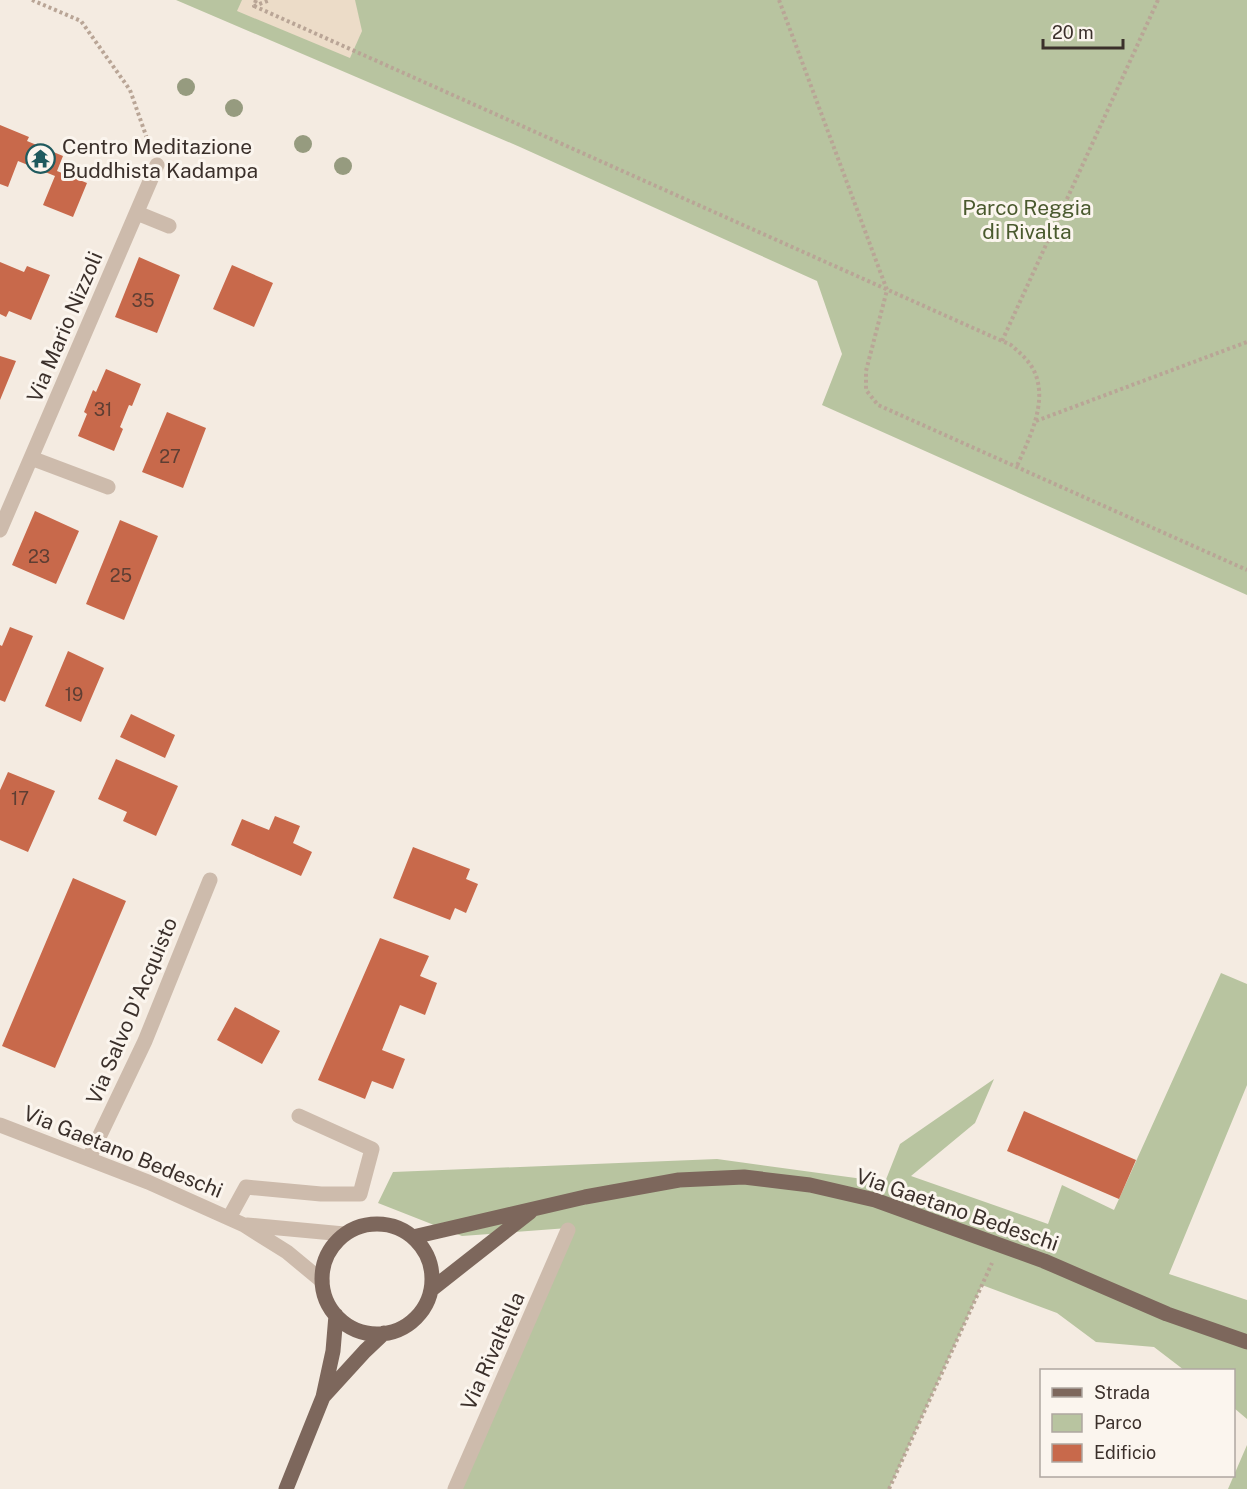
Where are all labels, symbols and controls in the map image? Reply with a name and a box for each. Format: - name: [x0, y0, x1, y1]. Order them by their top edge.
- scale bar: [1043, 12, 1122, 50]
- text: 20 m: [1052, 22, 1094, 43]
- place label: Centro Meditazione Buddhista Kadampa: [62, 134, 258, 183]
- temple icon: Centro Meditazione Buddhista Kadampa: [25, 143, 57, 175]
- park label: Parco Reggia di Rivalta: [962, 195, 1092, 244]
- street label: Via Mario Nizzoli: [22, 248, 108, 406]
- house number: 35: [132, 290, 154, 311]
- house number: 31: [94, 399, 112, 420]
- house number: 27: [159, 446, 181, 467]
- house number: 23: [28, 546, 50, 567]
- house number: 25: [110, 565, 132, 586]
- house number: 19: [65, 684, 83, 705]
- house number: 17: [11, 788, 29, 809]
- street label: Via Salvo D'Acquisto: [81, 914, 182, 1108]
- street label: Via Gaetano Bedeschi: [20, 1100, 226, 1203]
- street label: Via Gaetano Bedeschi: [853, 1163, 1062, 1256]
- street label: Via Rivaltella: [455, 1288, 530, 1414]
- legend: [1040, 1369, 1235, 1477]
- text: Strada: [1094, 1382, 1150, 1403]
- text: Parco: [1094, 1412, 1142, 1433]
- text: Edificio: [1094, 1442, 1156, 1463]

